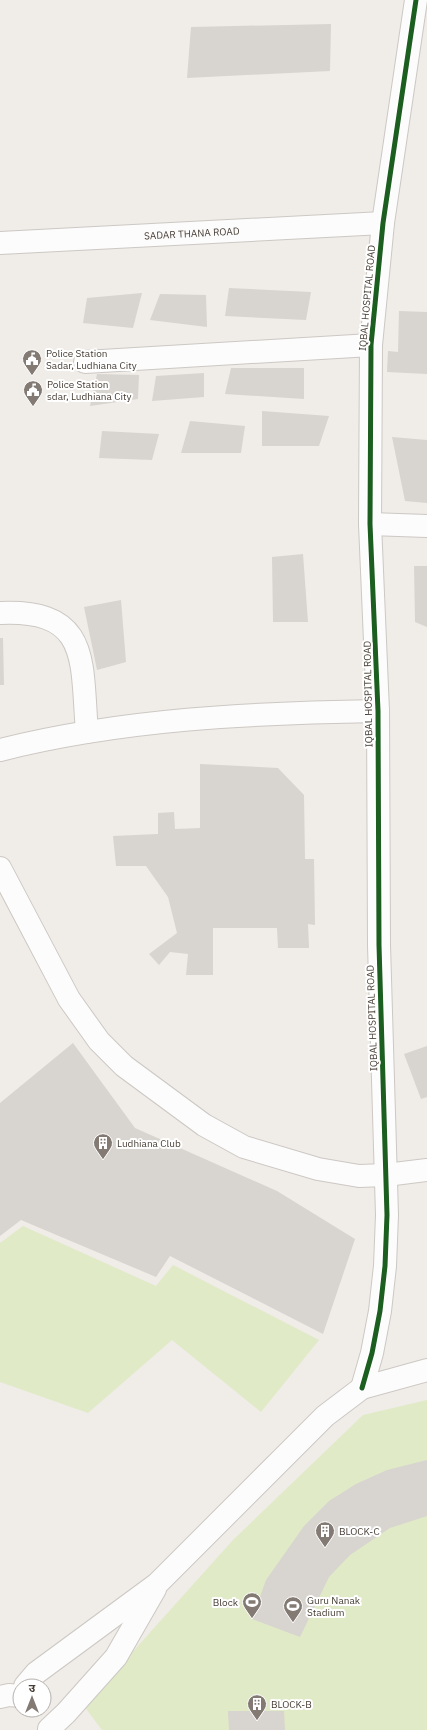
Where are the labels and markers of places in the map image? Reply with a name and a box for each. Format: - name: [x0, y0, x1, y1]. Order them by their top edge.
- place label: Police Station Sadar, Ludhiana City: [46, 347, 137, 372]
- public building icon: Police Station Sadar, Ludhiana City: [21, 348, 43, 376]
- place label: Police Station sdar, Ludhiana City: [47, 378, 131, 403]
- public building icon: Police Station sdar, Ludhiana City: [22, 379, 44, 407]
- building icon: Ludhiana Club: [92, 1132, 114, 1160]
- place label: Ludhiana Club: [117, 1137, 181, 1150]
- building icon: BLOCK-C: [314, 1520, 336, 1548]
- place label: BLOCK-C: [339, 1525, 380, 1538]
- sports icon: Block: [241, 1591, 263, 1619]
- place label: Guru Nanak Stadium: [307, 1594, 361, 1619]
- sports icon: Guru Nanak Stadium: [282, 1595, 304, 1623]
- place label: Block: [213, 1596, 239, 1609]
- building icon: BLOCK-B: [246, 1693, 268, 1721]
- place label: BLOCK-B: [271, 1698, 312, 1711]

